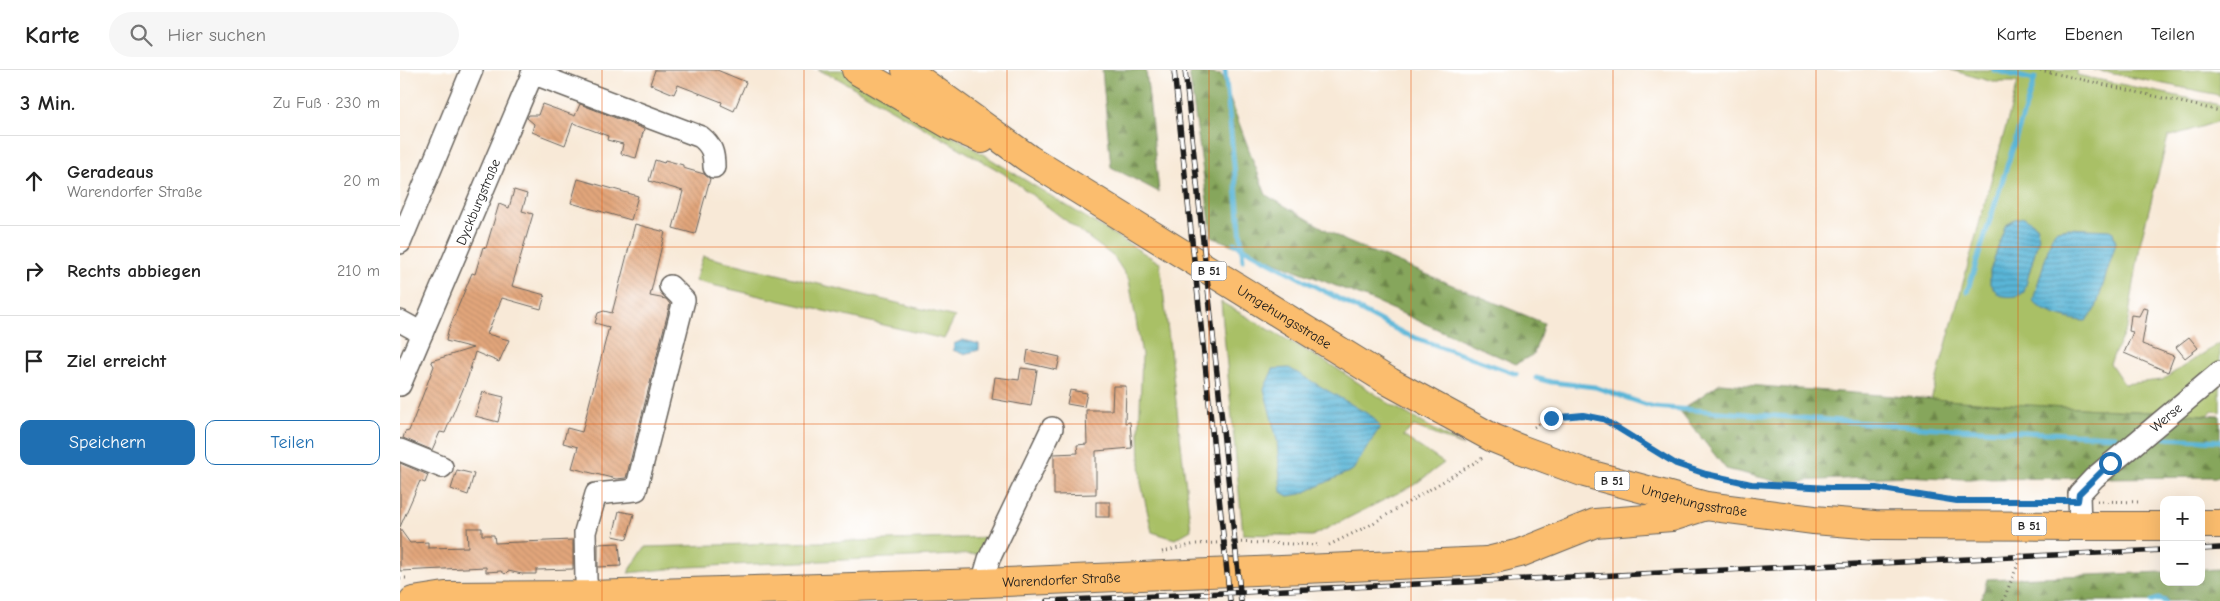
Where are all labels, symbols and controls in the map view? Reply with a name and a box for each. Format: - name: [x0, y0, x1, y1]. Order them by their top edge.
- search box: [109, 12, 459, 57]
- text: Karte: [25, 21, 79, 49]
- icon: search: [127, 21, 155, 49]
- text: Hier suchen: [167, 24, 266, 46]
- text: Karte: [1996, 24, 2037, 45]
- text: Ebenen: [2065, 24, 2123, 45]
- text: Teilen: [2151, 24, 2195, 45]
- text: 3 Min.: [20, 91, 75, 115]
- text: Zu Fuß · 230 m: [273, 94, 380, 112]
- street label: Dyckburgstraße: [452, 156, 504, 248]
- text: Geradeaus: [67, 161, 153, 183]
- icon: ahead: [20, 167, 48, 195]
- text: 20 m: [343, 172, 380, 190]
- text: Warendorfer Straße: [67, 183, 202, 201]
- icon: right: [20, 257, 48, 285]
- text: Rechts abbiegen: [67, 260, 201, 282]
- text: 210 m: [337, 262, 380, 280]
- road number: B 51: [1192, 262, 1226, 280]
- street label: Umgehungsstraße: [1234, 281, 1335, 352]
- icon: arrive: [20, 347, 48, 375]
- text: Ziel erreicht: [67, 350, 166, 372]
- street label: Werse: [2147, 399, 2185, 436]
- route end: [1540, 407, 1563, 430]
- button: Speichern: [20, 420, 195, 465]
- button: Teilen: [205, 420, 380, 465]
- route start: [2099, 452, 2122, 475]
- road number: B 51: [1594, 472, 1630, 491]
- street label: Umgehungsstraße: [1639, 480, 1748, 520]
- map controls: [2160, 496, 2205, 586]
- button: +: [2160, 496, 2205, 541]
- road number: B 51: [2012, 516, 2046, 536]
- button: −: [2160, 541, 2205, 586]
- street label: Warendorfer Straße: [1002, 568, 1121, 591]

